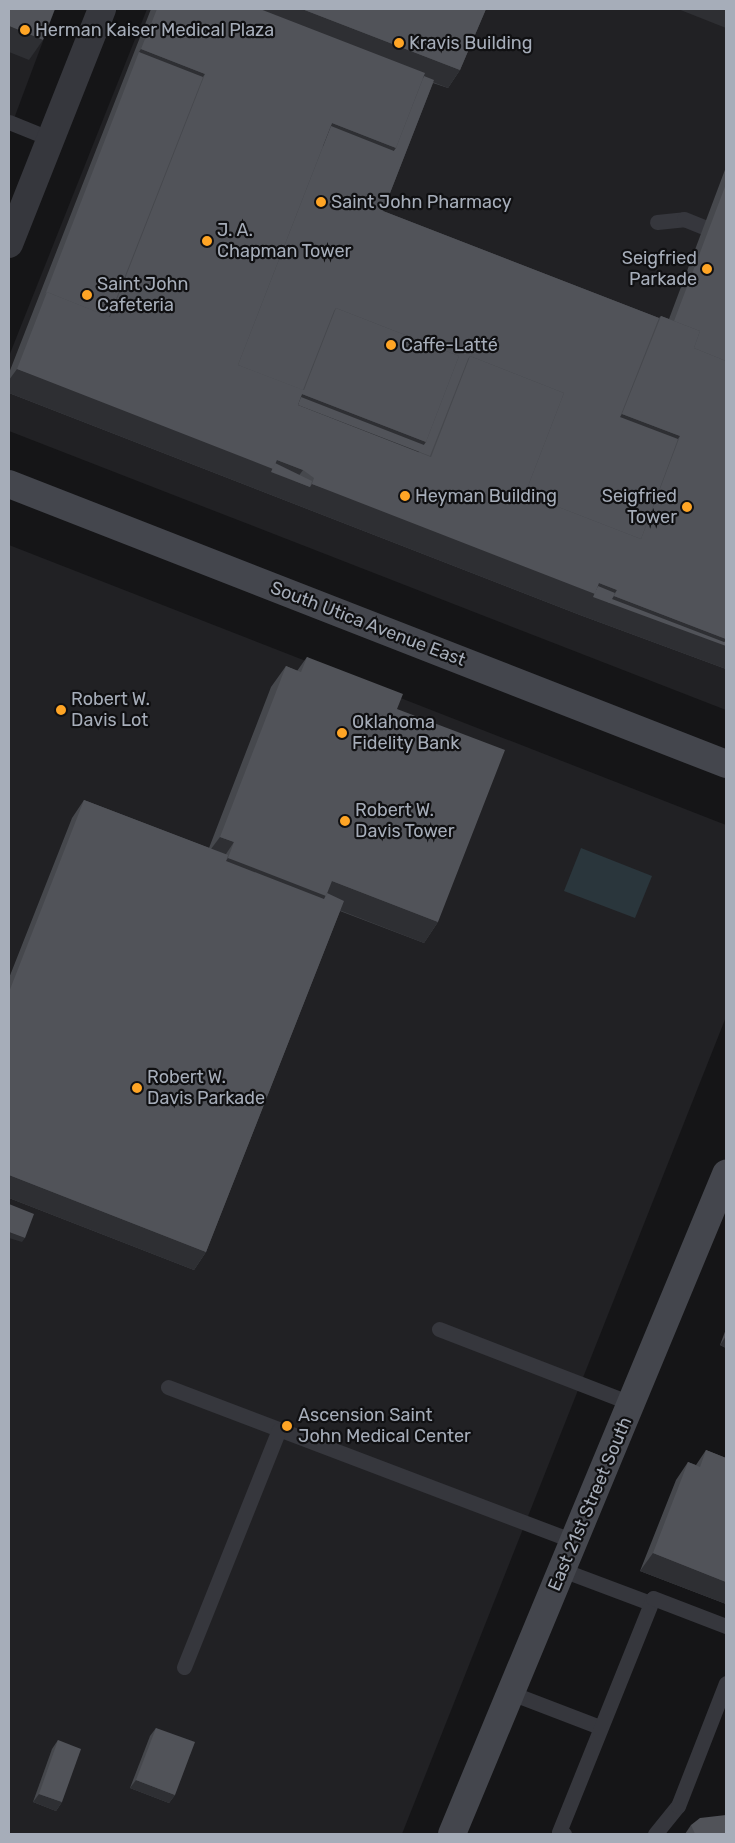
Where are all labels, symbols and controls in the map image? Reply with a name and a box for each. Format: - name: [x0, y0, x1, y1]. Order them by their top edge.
- place label: Herman Kaiser Medical Plaza: [35, 19, 275, 41]
- marker: Herman Kaiser Medical Plaza: [19, 24, 31, 36]
- place label: Kravis Building: [409, 32, 532, 54]
- marker: Kravis Building: [393, 37, 405, 49]
- place label: Saint John Pharmacy: [331, 191, 512, 213]
- marker: Saint John Pharmacy: [315, 196, 327, 208]
- place label: J. A. Chapman Tower: [217, 220, 352, 262]
- marker: J. A. Chapman Tower: [201, 235, 213, 247]
- place label: Seigfried Parkade: [622, 248, 697, 290]
- marker: Seigfried Parkade: [701, 263, 713, 275]
- place label: Saint John Cafeteria: [97, 274, 188, 316]
- marker: Saint John Cafeteria: [81, 289, 93, 301]
- place label: Caffe-Latté: [401, 334, 498, 356]
- marker: Caffe-Latté: [385, 339, 397, 351]
- place label: Heyman Building: [415, 485, 557, 507]
- place label: Seigfried Tower: [602, 486, 677, 528]
- marker: Heyman Building: [399, 490, 411, 502]
- marker: Seigfried Tower: [681, 501, 693, 513]
- street label: South Utica Avenue East: [267, 577, 469, 671]
- place label: Robert W. Davis Lot: [71, 689, 150, 732]
- marker: Robert W. Davis Lot: [55, 704, 67, 716]
- place label: Oklahoma Fidelity Bank: [352, 712, 460, 754]
- marker: Oklahoma Fidelity Bank: [336, 727, 348, 739]
- place label: Robert W. Davis Tower: [355, 800, 455, 842]
- marker: Robert W. Davis Tower: [339, 815, 351, 827]
- place label: Robert W. Davis Parkade: [147, 1067, 265, 1110]
- marker: Robert W. Davis Parkade: [131, 1082, 143, 1094]
- place label: Ascension Saint John Medical Center: [298, 1405, 471, 1448]
- street label: East 21st Street South: [543, 1414, 637, 1594]
- marker: Ascension Saint John Medical Center: [280, 1419, 294, 1433]

